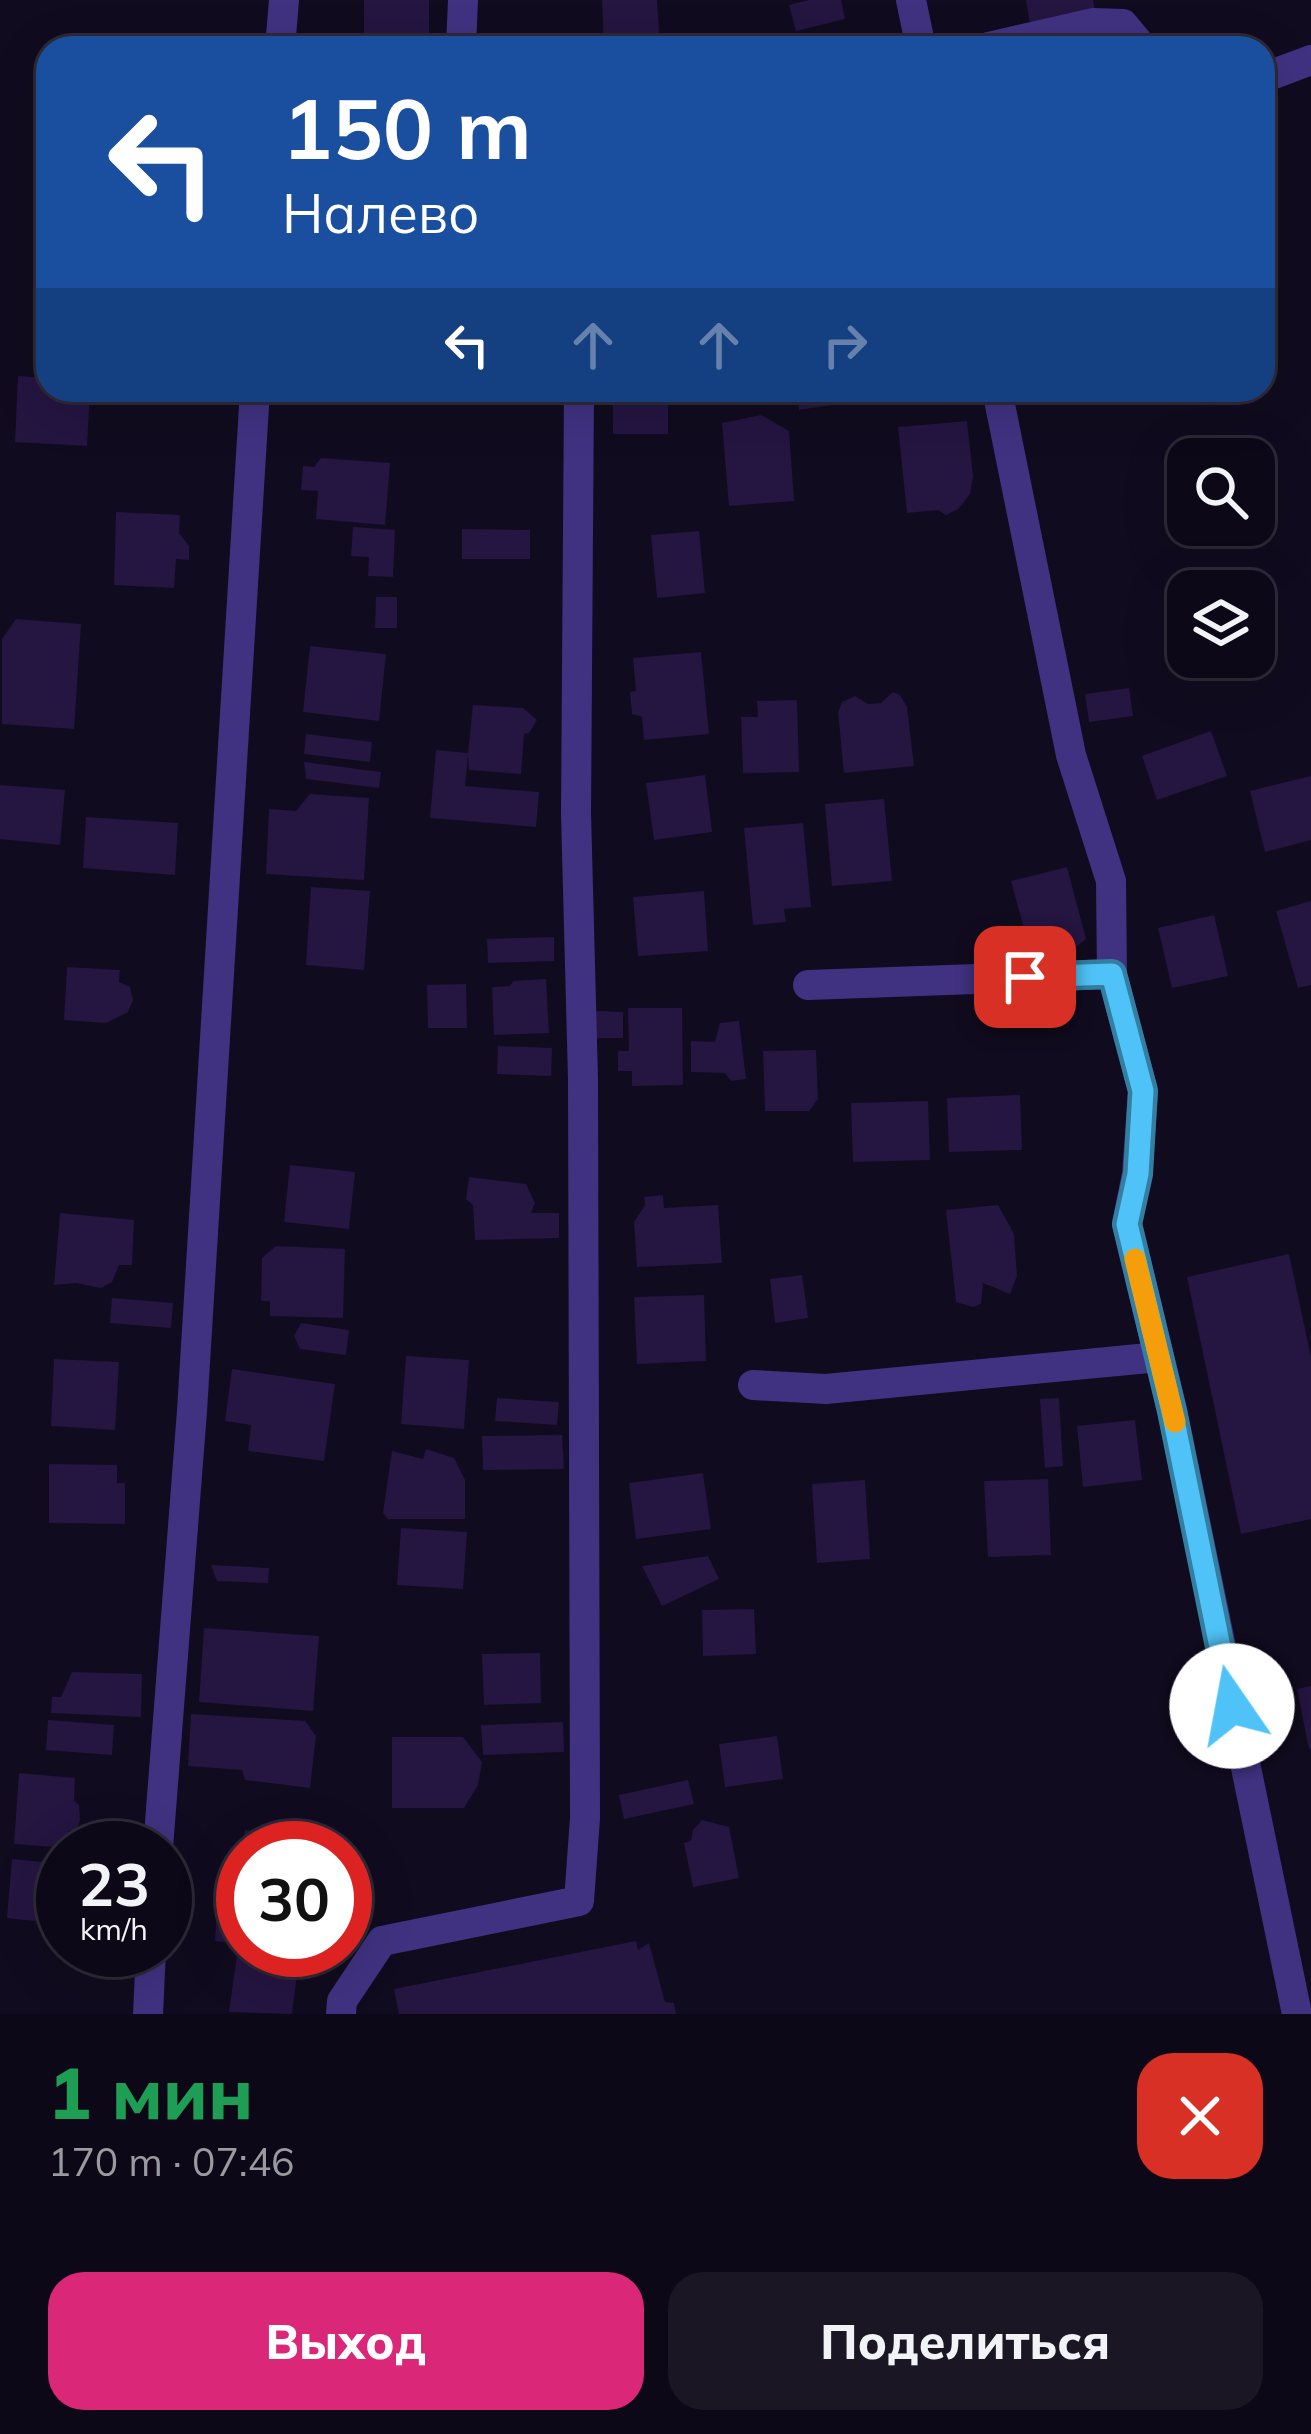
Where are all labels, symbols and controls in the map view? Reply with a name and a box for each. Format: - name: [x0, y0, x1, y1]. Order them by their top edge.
- text: 150 m: [282, 75, 532, 180]
- icon: left: [84, 84, 240, 240]
- text: Налево: [282, 179, 479, 247]
- icon: left: [434, 312, 500, 378]
- icon: ahead: [560, 312, 626, 378]
- icon: ahead: [686, 312, 752, 378]
- icon: right: [812, 312, 878, 378]
- map controls: [1167, 438, 1275, 678]
- button: search: [1167, 438, 1275, 546]
- button: layers: [1167, 570, 1275, 678]
- pin: [974, 926, 1076, 1028]
- icon: arrive: [992, 944, 1058, 1010]
- position arrow: [1169, 1643, 1295, 1769]
- speed limit sign: 30: [216, 1821, 372, 1977]
- text: 23: [78, 1846, 150, 1921]
- text: km/h: [80, 1910, 148, 1948]
- text: 1 мин: [48, 2047, 253, 2137]
- button: close: [1137, 2053, 1263, 2179]
- text: 170 m · 07:46: [48, 2137, 294, 2186]
- button: Выход: [48, 2272, 644, 2410]
- button: Поделиться: [668, 2272, 1263, 2410]

